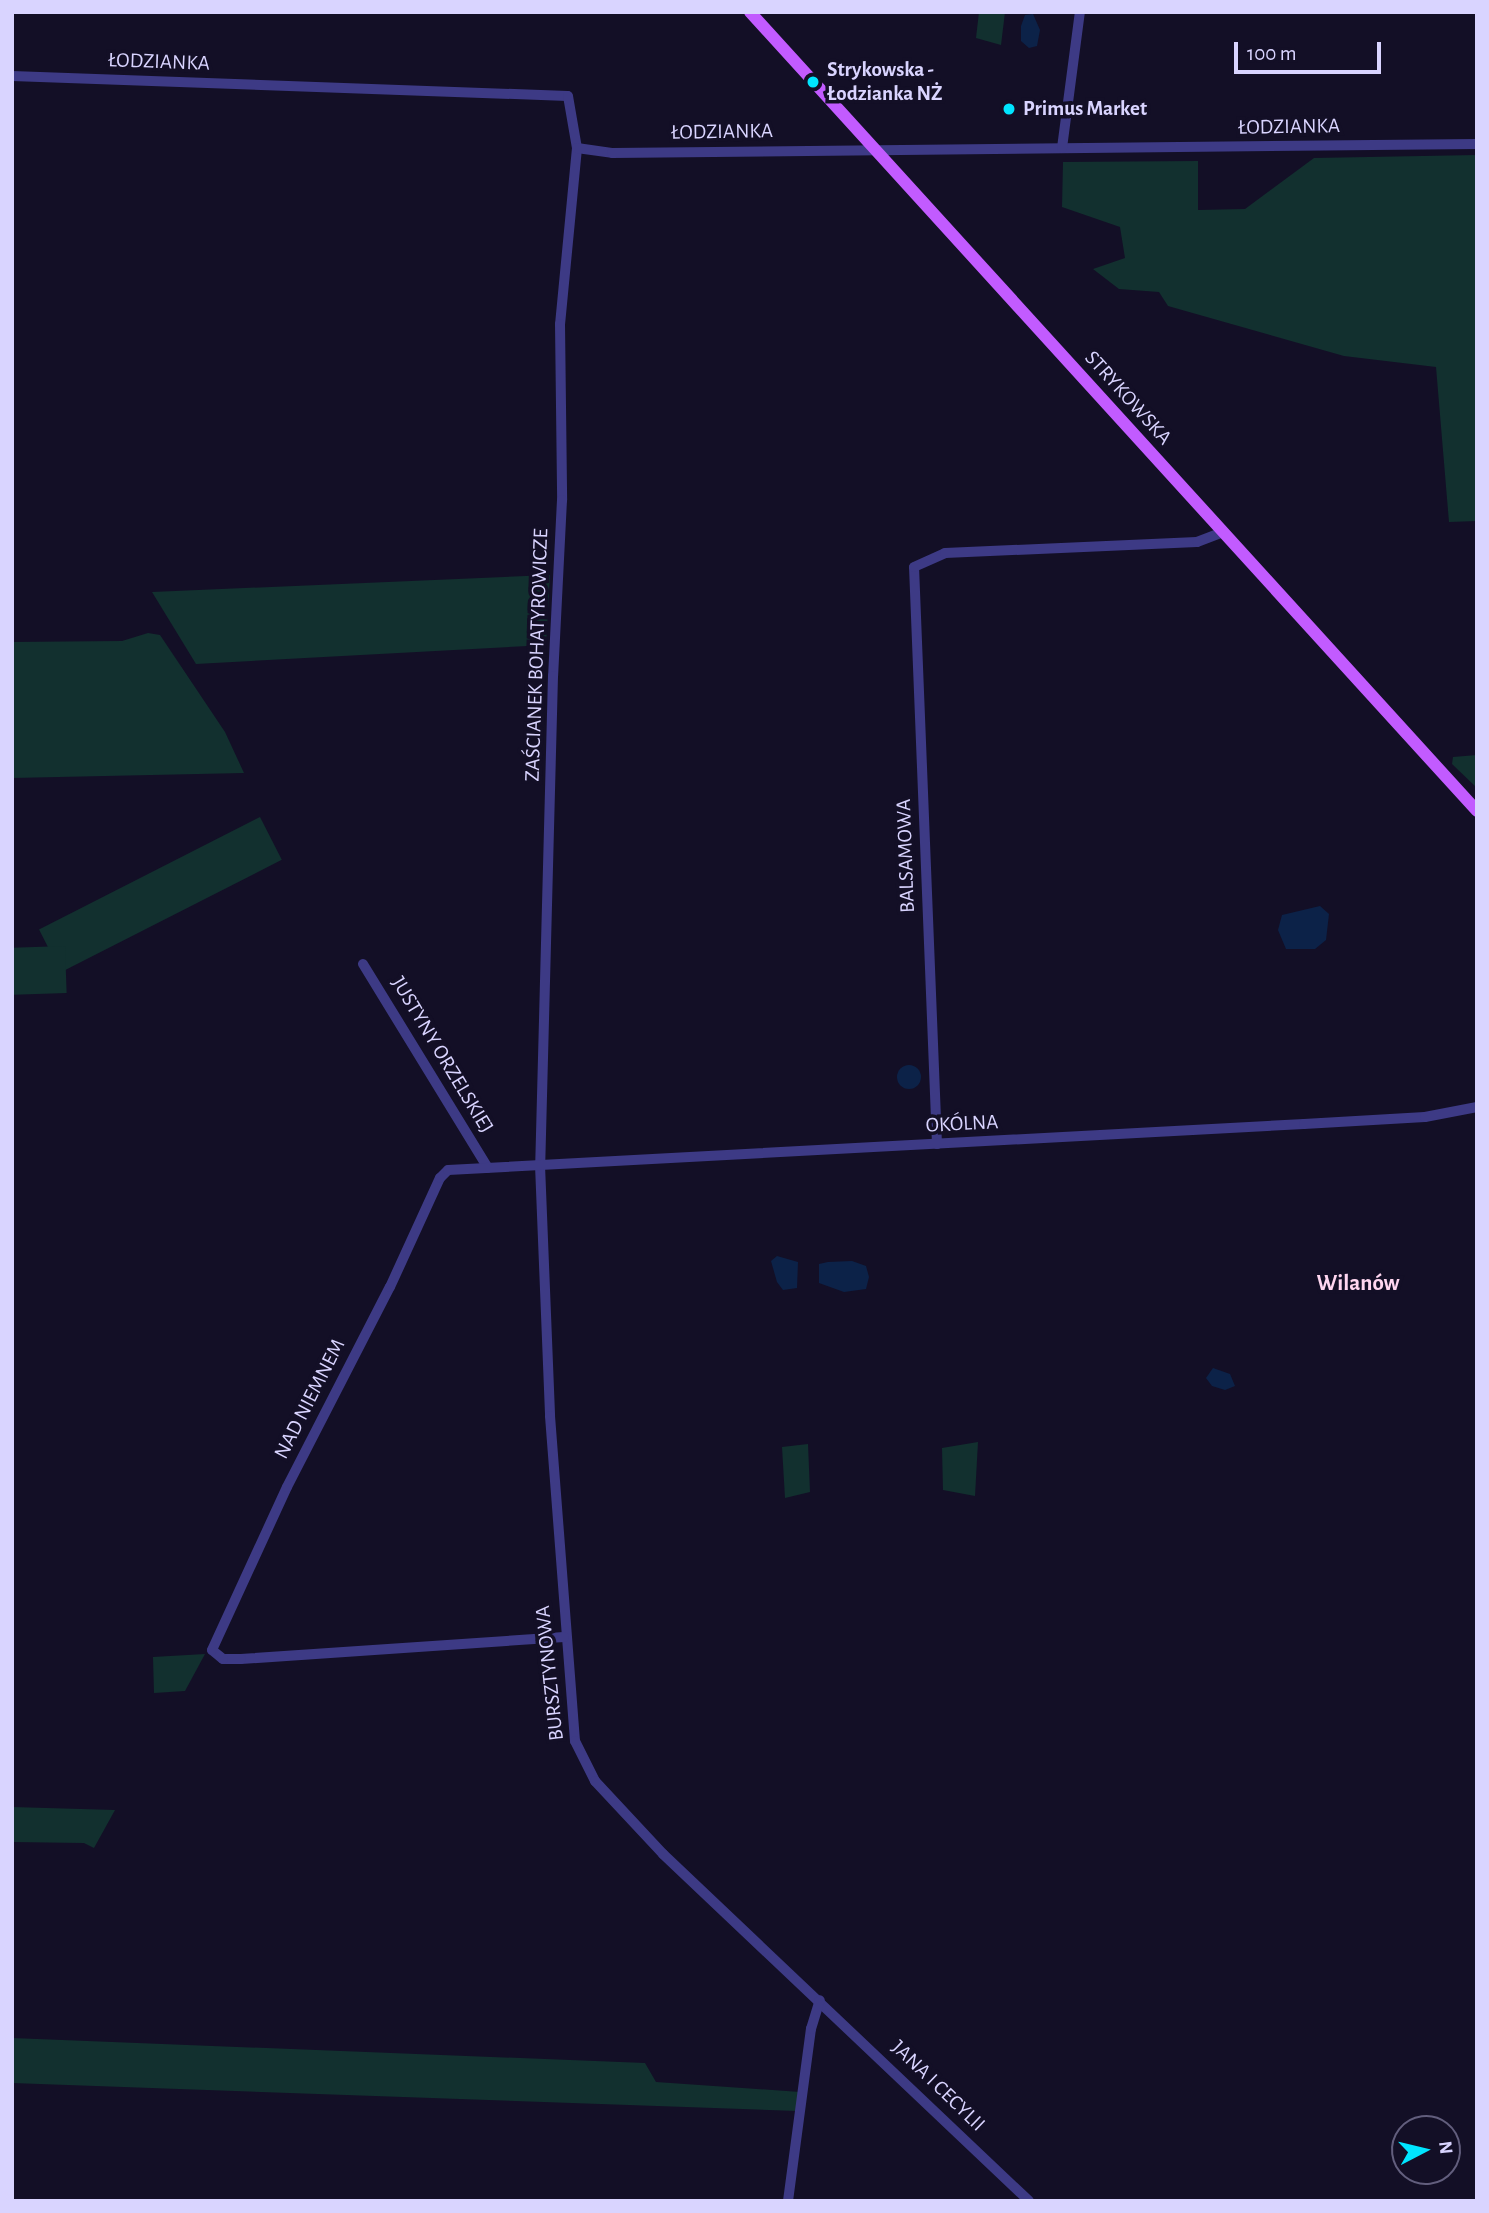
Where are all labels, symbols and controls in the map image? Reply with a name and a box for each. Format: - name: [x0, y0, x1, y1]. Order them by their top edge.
- scale bar: [1237, 28, 1384, 72]
- text: 100 m: [1247, 43, 1297, 64]
- street label: ŁODZIANKA: [108, 48, 210, 76]
- place label: Strykowska - Łodzianka NŻ: [827, 57, 943, 107]
- marker: Strykowska - Łodzianka NŻ: [805, 74, 821, 90]
- place label: Primus Market: [1023, 96, 1147, 122]
- marker: Primus Market: [1001, 101, 1017, 117]
- street label: ŁODZIANKA: [1238, 114, 1340, 140]
- street label: ŁODZIANKA: [671, 119, 773, 145]
- street label: STRYKOWSKA: [1079, 346, 1177, 450]
- street label: ZAŚCIANEK BOHATYROWICZE: [520, 528, 554, 782]
- street label: BALSAMOWA: [891, 798, 921, 914]
- street label: JUSTYNY ORZELSKIEJ: [385, 972, 499, 1138]
- street label: OKÓLNA: [925, 1110, 999, 1138]
- district label: Wilanów: [1316, 1270, 1400, 1298]
- street label: NAD NIEMNEM: [269, 1335, 351, 1463]
- street label: BURSZTYNOWA: [530, 1604, 570, 1742]
- street label: JANA I CECYLII: [886, 2035, 990, 2137]
- north arrow: [1391, 2115, 1461, 2185]
- text: N: [1435, 2140, 1456, 2155]

